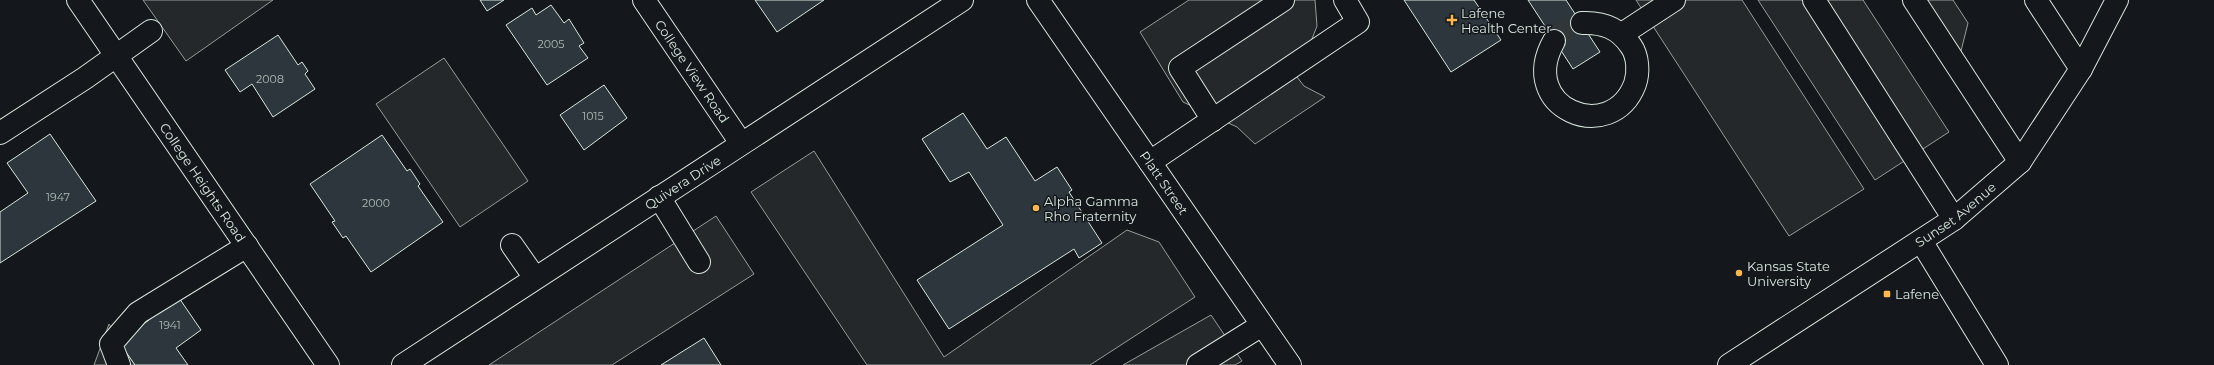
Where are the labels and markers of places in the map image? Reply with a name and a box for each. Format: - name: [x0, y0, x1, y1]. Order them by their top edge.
- place label: Lafene Health Center: [1461, 5, 1551, 36]
- marker: Lafene Health Center: [1446, 14, 1458, 26]
- place label: Alpha Gamma Rho Fraternity: [1044, 193, 1138, 224]
- marker: Alpha Gamma Rho Fraternity: [1031, 203, 1041, 213]
- place label: Kansas State University: [1747, 258, 1830, 289]
- marker: Kansas State University: [1734, 268, 1744, 278]
- place label: Lafene: [1895, 286, 1939, 302]
- marker: Lafene: [1882, 289, 1892, 299]

